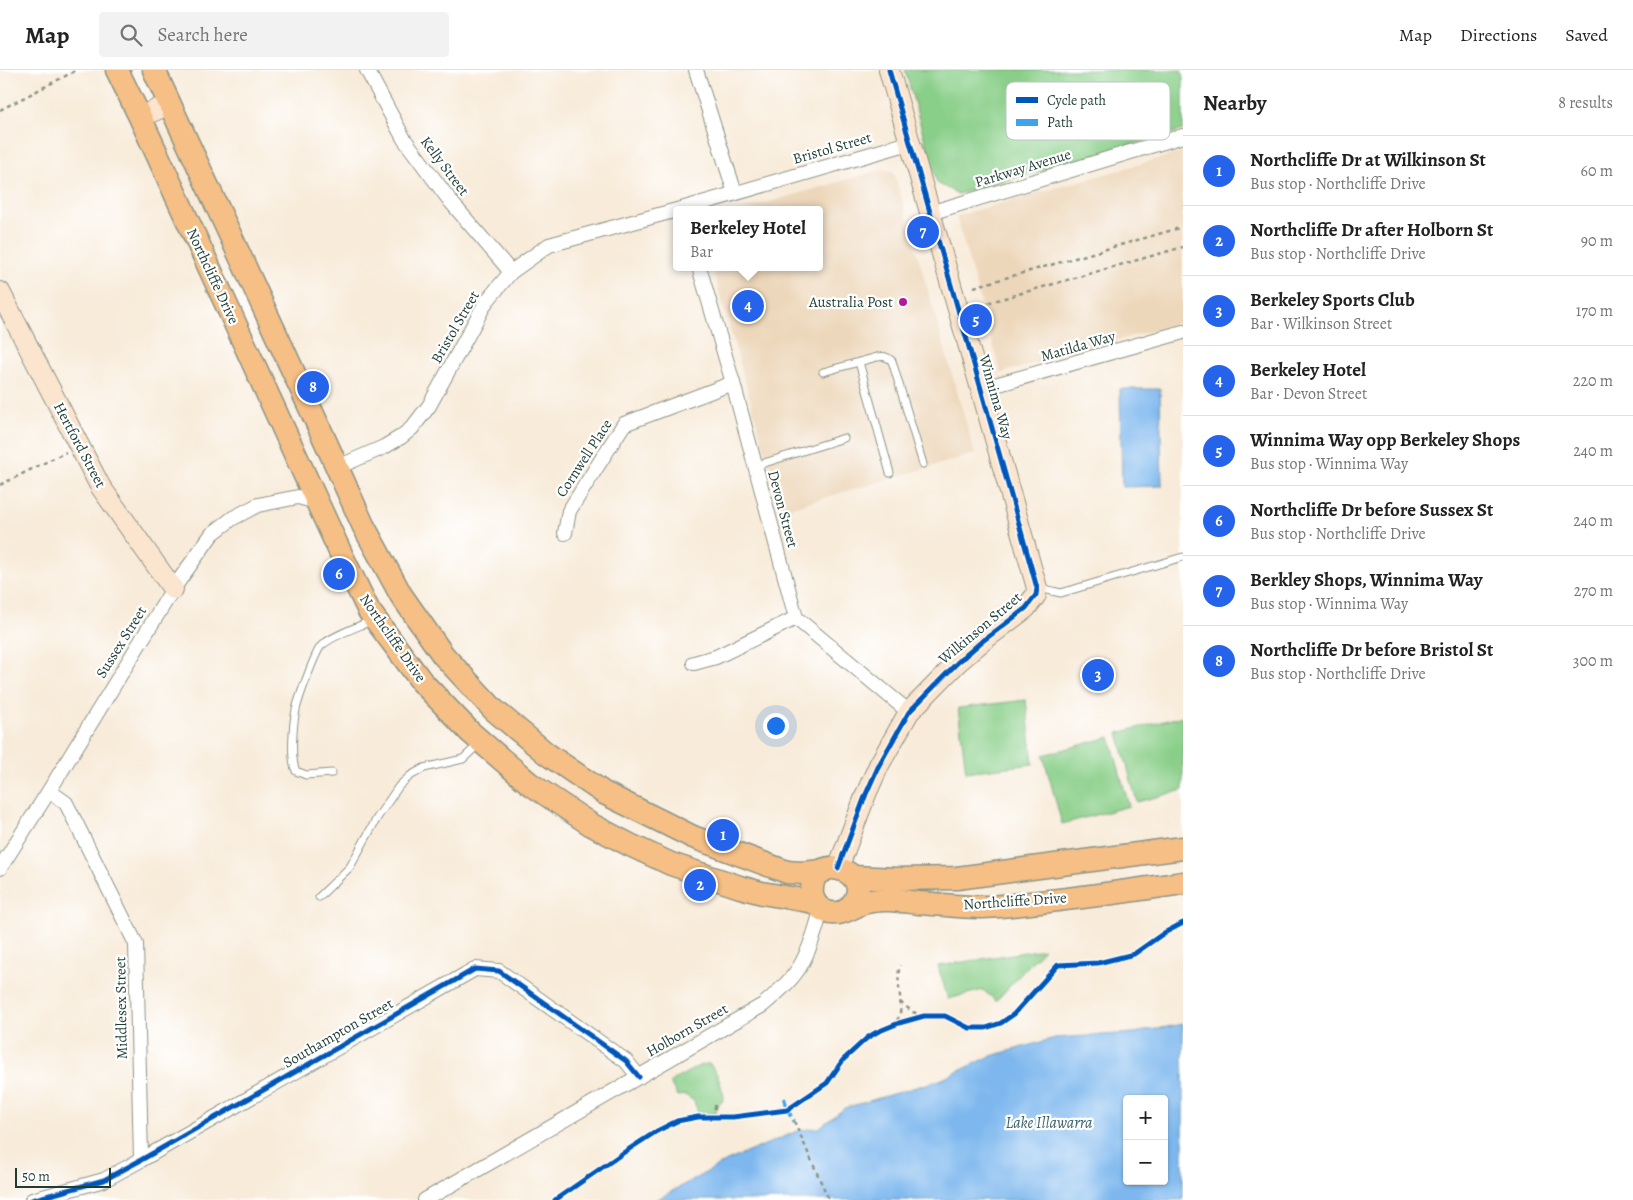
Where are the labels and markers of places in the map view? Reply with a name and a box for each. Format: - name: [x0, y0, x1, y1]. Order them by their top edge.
- pin: 7: [907, 213, 939, 251]
- pin: 4: [732, 287, 764, 325]
- place label: Australia Post: [808, 292, 893, 312]
- marker: Australia Post: [897, 296, 909, 308]
- pin: 5: [960, 301, 992, 339]
- pin: 8: [297, 368, 329, 406]
- pin: 6: [323, 555, 355, 593]
- pin: 3: [1082, 656, 1114, 694]
- pin: 1: [707, 816, 739, 854]
- pin: 2: [684, 866, 716, 904]

